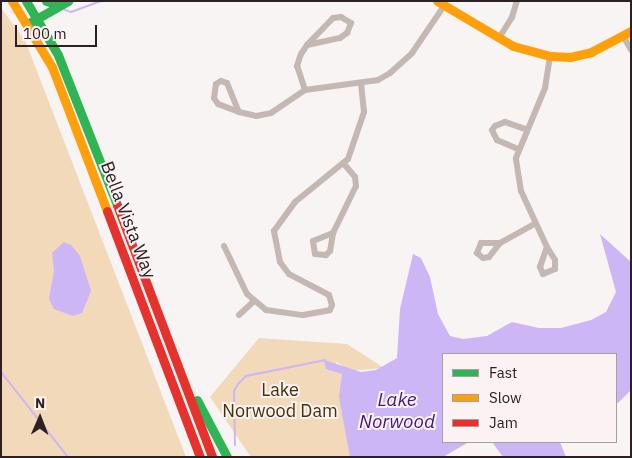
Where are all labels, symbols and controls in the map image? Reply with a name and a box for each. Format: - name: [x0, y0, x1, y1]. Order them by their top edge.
- scale bar: [18, 15, 100, 47]
- text: 100 m: [23, 24, 67, 43]
- street label: Bella Vista Way: [96, 158, 160, 282]
- legend: [442, 353, 617, 443]
- text: Fast: [489, 363, 517, 382]
- park label: Lake Norwood Dam: [222, 380, 338, 422]
- text: Slow: [489, 388, 522, 407]
- water label: Lake Norwood: [359, 389, 435, 433]
- north arrow: [15, 393, 65, 443]
- text: N: [35, 394, 45, 412]
- text: Jam: [489, 413, 518, 432]

